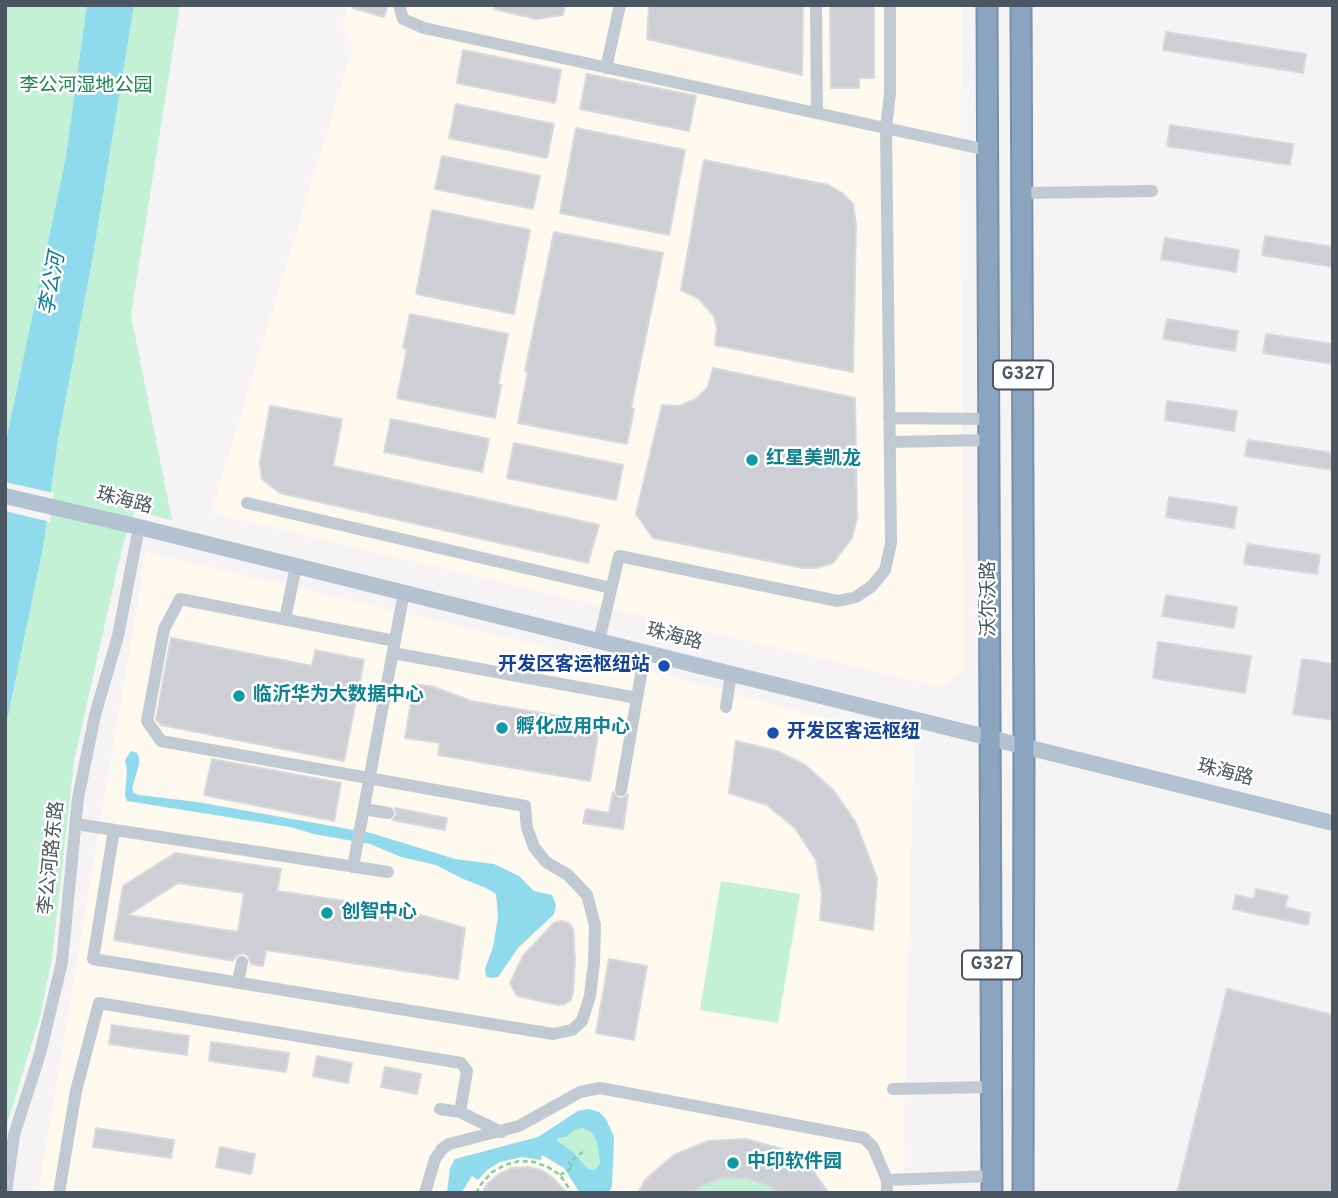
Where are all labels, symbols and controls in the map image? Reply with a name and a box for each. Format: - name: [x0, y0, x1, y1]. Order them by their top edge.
- park label: 李公河湿地公园: [20, 76, 152, 98]
- water label: 李公河: [36, 251, 72, 317]
- road number: G327: [993, 360, 1053, 390]
- place label: 红星美凯龙: [766, 449, 861, 471]
- marker: 红星美凯龙: [744, 452, 760, 468]
- street label: 珠海路: [94, 484, 154, 520]
- street label: 沃尔沃路: [979, 561, 1001, 637]
- street label: 珠海路: [644, 620, 704, 656]
- place label: 开发区客运枢纽站: [498, 655, 650, 677]
- marker: 开发区客运枢纽站: [656, 658, 672, 674]
- place label: 临沂华为大数据中心: [253, 685, 424, 707]
- marker: 临沂华为大数据中心: [231, 688, 247, 704]
- place label: 孵化应用中心: [516, 717, 630, 739]
- marker: 孵化应用中心: [494, 720, 510, 736]
- place label: 开发区客运枢纽: [787, 722, 920, 744]
- marker: 开发区客运枢纽: [765, 725, 781, 741]
- street label: 珠海路: [1195, 756, 1255, 792]
- street label: 李公河路东路: [36, 800, 70, 916]
- place label: 创智中心: [341, 902, 417, 924]
- marker: 创智中心: [319, 905, 335, 921]
- road number: G327: [962, 950, 1022, 980]
- place label: 中印软件园: [747, 1152, 842, 1174]
- marker: 中印软件园: [725, 1155, 741, 1171]

